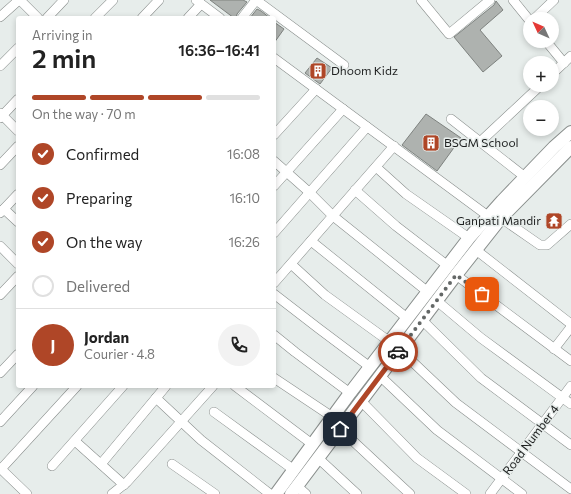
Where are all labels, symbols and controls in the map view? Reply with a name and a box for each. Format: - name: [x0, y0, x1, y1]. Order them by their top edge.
- north arrow: [523, 12, 559, 48]
- map controls: [523, 12, 559, 136]
- text: Arriving in: [32, 27, 92, 43]
- text: 16:36–16:41: [178, 41, 260, 59]
- text: 2 min: [32, 42, 96, 73]
- button: +: [523, 56, 559, 92]
- building icon: Dhoom Kidz: [308, 61, 328, 81]
- place label: Dhoom Kidz: [331, 63, 398, 77]
- button: −: [523, 100, 559, 136]
- text: On the way · 70 m: [32, 106, 136, 122]
- building icon: BSGM School: [421, 133, 441, 153]
- place label: BSGM School: [444, 135, 519, 149]
- icon: check: [32, 143, 54, 165]
- text: Confirmed: [66, 145, 139, 163]
- text: 16:08: [227, 146, 260, 162]
- icon: check: [32, 187, 54, 209]
- text: Preparing: [66, 189, 132, 207]
- text: 16:10: [229, 190, 260, 206]
- temple icon: Ganpati Mandir: [544, 211, 564, 231]
- place label: Ganpati Mandir: [456, 213, 541, 227]
- icon: check: [32, 231, 54, 253]
- text: On the way: [66, 233, 143, 251]
- text: 16:26: [228, 234, 260, 250]
- text: Delivered: [66, 277, 130, 295]
- pin: [465, 277, 499, 311]
- icon: bag: [471, 283, 493, 305]
- button: phone: [218, 324, 260, 366]
- text: Jordan: [84, 328, 129, 346]
- courier: [378, 332, 418, 372]
- text: J: [51, 336, 55, 354]
- icon: car: [387, 341, 409, 363]
- text: Courier · 4.8: [84, 346, 155, 362]
- street label: Road Number 4: [499, 402, 561, 477]
- pin: [323, 412, 357, 446]
- icon: home: [329, 418, 351, 440]

